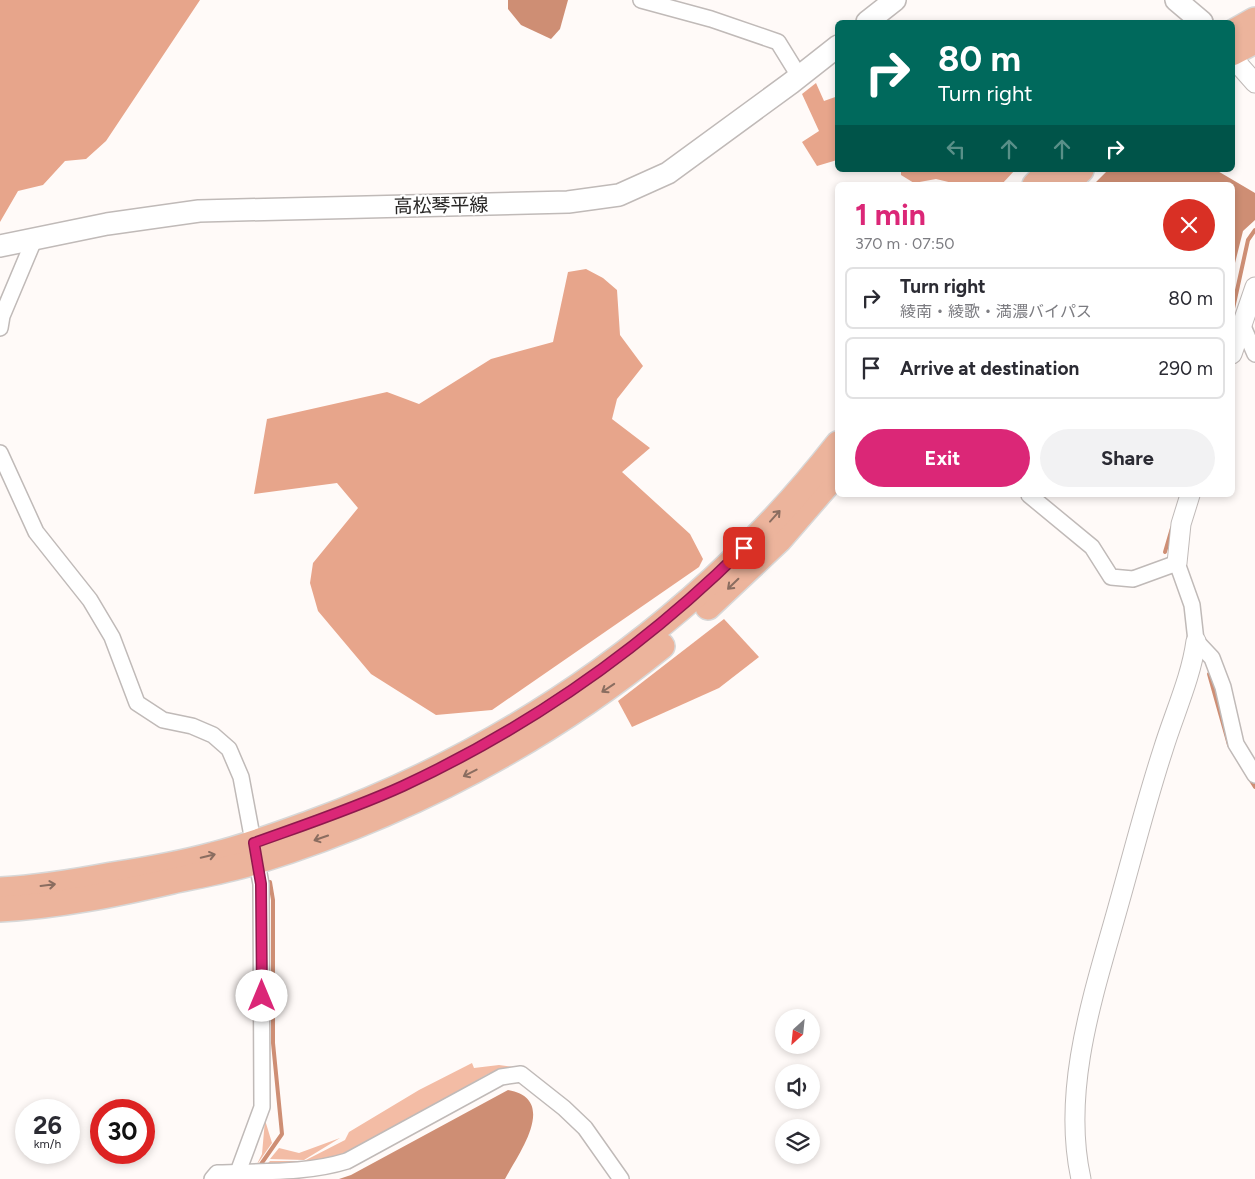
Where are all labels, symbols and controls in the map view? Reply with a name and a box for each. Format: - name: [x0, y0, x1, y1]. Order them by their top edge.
- text: 80 m: [938, 38, 1021, 80]
- icon: right: [855, 40, 920, 105]
- text: Turn right: [938, 80, 1033, 107]
- icon: left: [942, 135, 970, 163]
- icon: ahead: [995, 135, 1023, 163]
- icon: ahead: [1048, 135, 1076, 163]
- icon: right: [1101, 135, 1129, 163]
- street label: 高松琴平線: [393, 193, 489, 218]
- text: 1 min: [855, 196, 926, 233]
- button: close: [1163, 199, 1215, 251]
- text: 370 m · 07:50: [855, 234, 954, 253]
- text: Turn right: [900, 275, 986, 298]
- icon: right: [857, 284, 885, 312]
- text: 80 m: [1168, 287, 1213, 310]
- text: 綾南・綾歌・満濃バイパス: [900, 302, 1092, 321]
- icon: arrive: [857, 354, 885, 382]
- text: Arrive at destination: [900, 357, 1079, 380]
- text: 290 m: [1159, 357, 1213, 380]
- button: Exit: [855, 429, 1030, 487]
- button: Share: [1040, 429, 1215, 487]
- one-way arrow: [769, 510, 781, 523]
- pin: [723, 527, 765, 569]
- icon: arrive: [730, 534, 758, 562]
- one-way arrow: [727, 578, 739, 590]
- one-way arrow: [601, 683, 615, 693]
- one-way arrow: [462, 768, 477, 778]
- one-way arrow: [314, 834, 329, 843]
- one-way arrow: [200, 851, 216, 860]
- one-way arrow: [40, 880, 56, 890]
- position arrow: [235, 969, 287, 1021]
- north arrow: [775, 1009, 820, 1054]
- map controls: [775, 1009, 820, 1164]
- button: sound: [775, 1064, 820, 1109]
- speed limit sign: 30: [90, 1099, 155, 1164]
- text: 26: [33, 1110, 62, 1140]
- button: layers: [775, 1119, 820, 1164]
- text: km/h: [34, 1137, 61, 1151]

